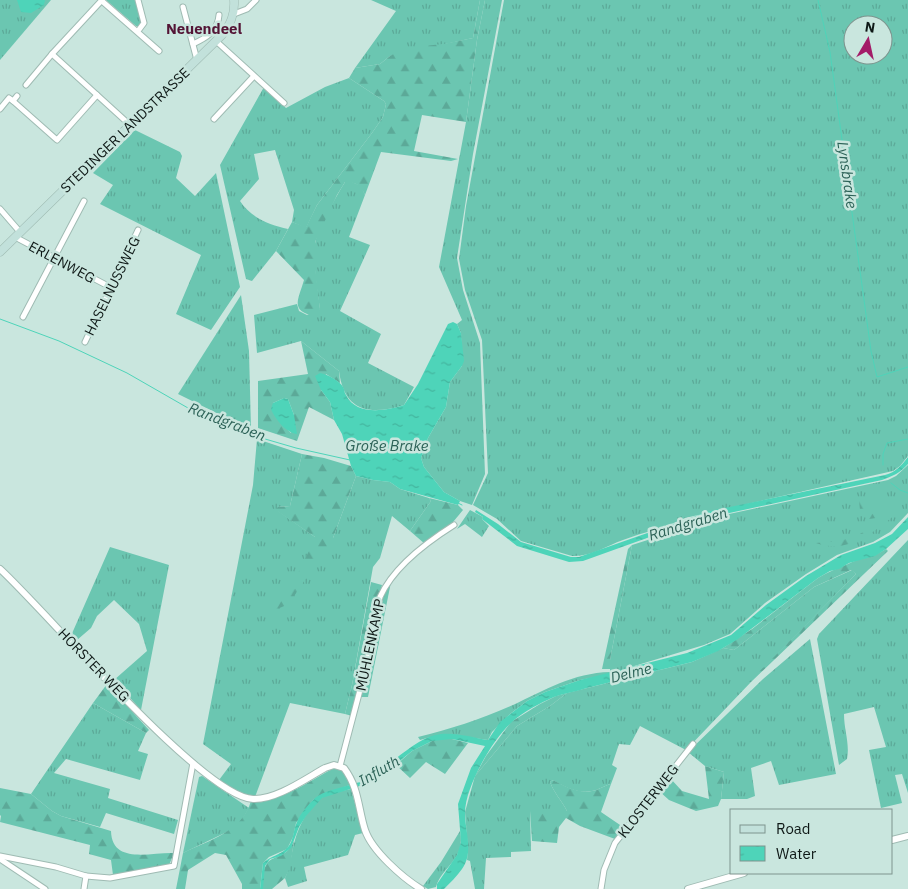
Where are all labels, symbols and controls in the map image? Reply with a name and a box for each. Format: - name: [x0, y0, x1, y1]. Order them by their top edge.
- north arrow: [843, 15, 893, 65]
- text: N: [864, 17, 876, 37]
- district label: Neuendeel: [166, 19, 243, 38]
- street label: STEDINGER LANDSTRASSE: [57, 63, 193, 197]
- water label: Lynsbrake: [833, 140, 862, 210]
- street label: HASELNUSSWEG: [80, 233, 144, 339]
- street label: ERLENWEG: [26, 237, 98, 287]
- water label: Randgraben: [186, 398, 269, 445]
- water label: Große Brake: [346, 436, 429, 455]
- water label: Randgraben: [646, 503, 730, 544]
- street label: MÜHLENKAMP: [351, 597, 389, 693]
- street label: HORSTER WEG: [54, 624, 134, 706]
- water label: Delme: [608, 658, 654, 687]
- water label: Influth: [355, 751, 403, 790]
- street label: KLOSTERWEG: [614, 761, 682, 841]
- legend: [730, 809, 893, 874]
- text: Road: [776, 819, 811, 838]
- text: Water: [776, 844, 817, 863]

